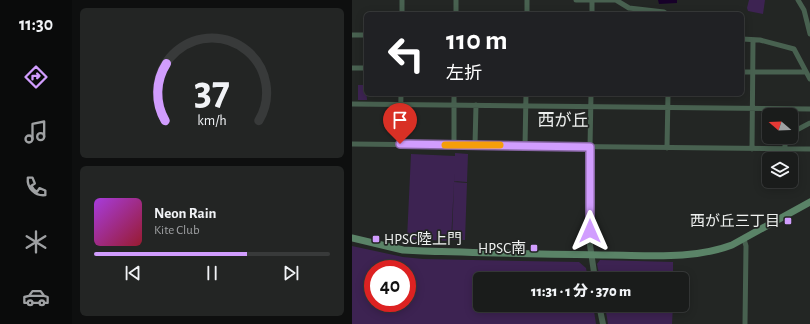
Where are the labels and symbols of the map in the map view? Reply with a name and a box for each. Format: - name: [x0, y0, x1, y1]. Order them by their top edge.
- pin: [383, 103, 417, 144]
- north arrow: [762, 108, 798, 144]
- district label: 西が丘: [538, 111, 589, 129]
- position arrow: [569, 210, 611, 252]
- place label: 西が丘三丁目: [690, 213, 780, 229]
- marker: 西が丘三丁目: [783, 216, 793, 226]
- place label: HPSC陸上門: [384, 231, 462, 247]
- marker: HPSC陸上門: [371, 234, 381, 244]
- place label: HPSC南: [478, 240, 526, 256]
- marker: HPSC南: [529, 243, 539, 253]
- speed limit sign: 40: [364, 260, 416, 312]

